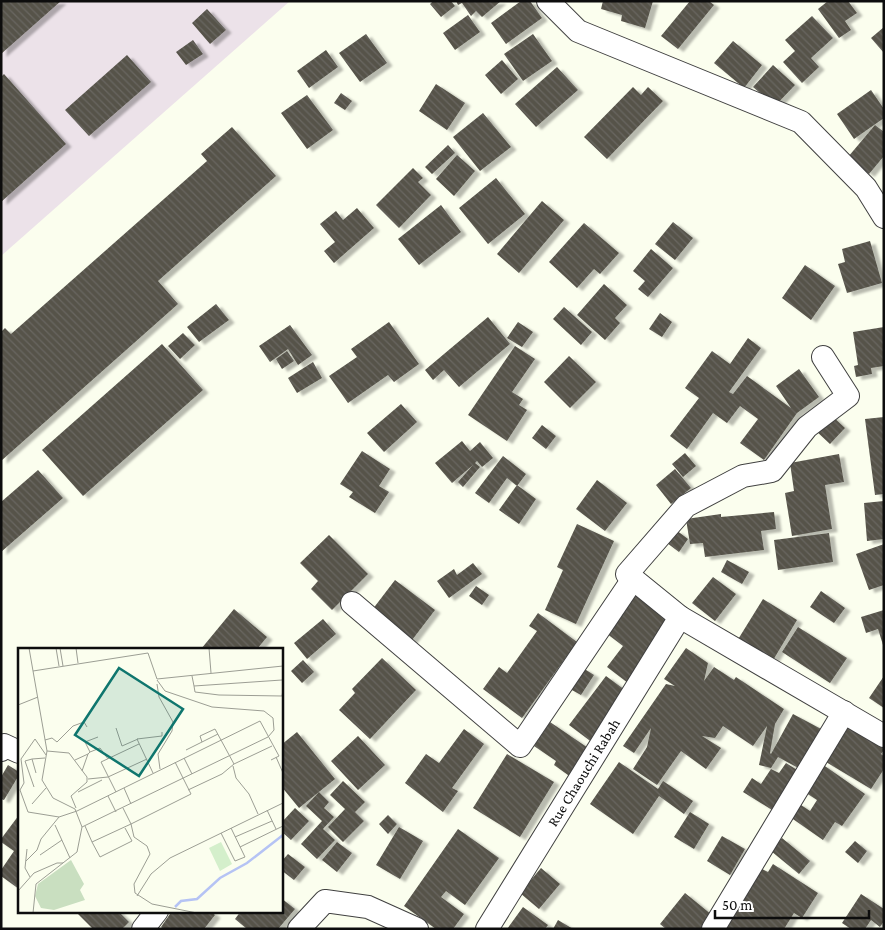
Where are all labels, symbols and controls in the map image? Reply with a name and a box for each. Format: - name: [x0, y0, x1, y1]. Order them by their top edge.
- inset map: [18, 648, 282, 912]
- street label: Rue Chaouchi Rabah: [544, 716, 623, 829]
- scale bar: [715, 888, 869, 920]
- text: 50 m: [722, 897, 752, 913]

